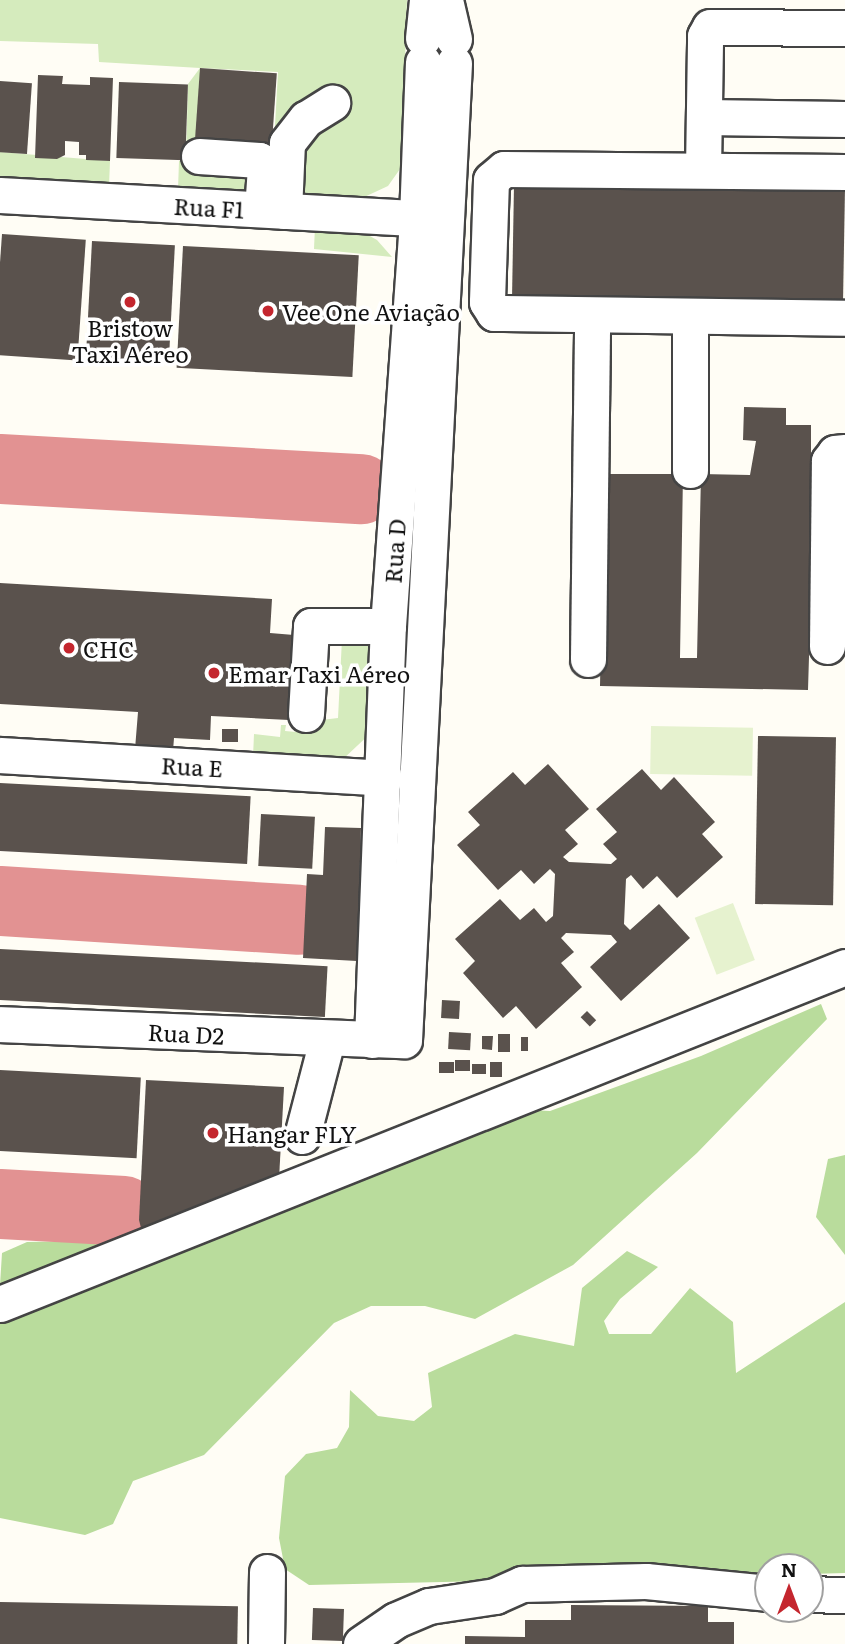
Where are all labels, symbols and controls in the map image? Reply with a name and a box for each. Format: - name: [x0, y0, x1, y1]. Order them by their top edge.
- street label: Rua F1: [173, 191, 245, 223]
- marker: Bristow Taxi Aéreo: [122, 294, 138, 310]
- place label: Vee One Aviação: [282, 297, 460, 325]
- marker: Vee One Aviação: [260, 303, 276, 319]
- place label: Bristow Taxi Aéreo: [71, 313, 189, 367]
- street label: Rua D: [378, 518, 410, 584]
- place label: CHC: [83, 634, 134, 662]
- marker: CHC: [61, 640, 77, 656]
- place label: Emar Taxi Aéreo: [228, 659, 410, 687]
- marker: Emar Taxi Aéreo: [206, 665, 222, 681]
- street label: Rua E: [160, 751, 224, 781]
- street label: Rua D2: [147, 1017, 225, 1049]
- place label: Hangar FLY: [227, 1119, 357, 1147]
- marker: Hangar FLY: [205, 1125, 221, 1141]
- north arrow: [754, 1553, 824, 1623]
- text: N: [781, 1555, 797, 1583]

